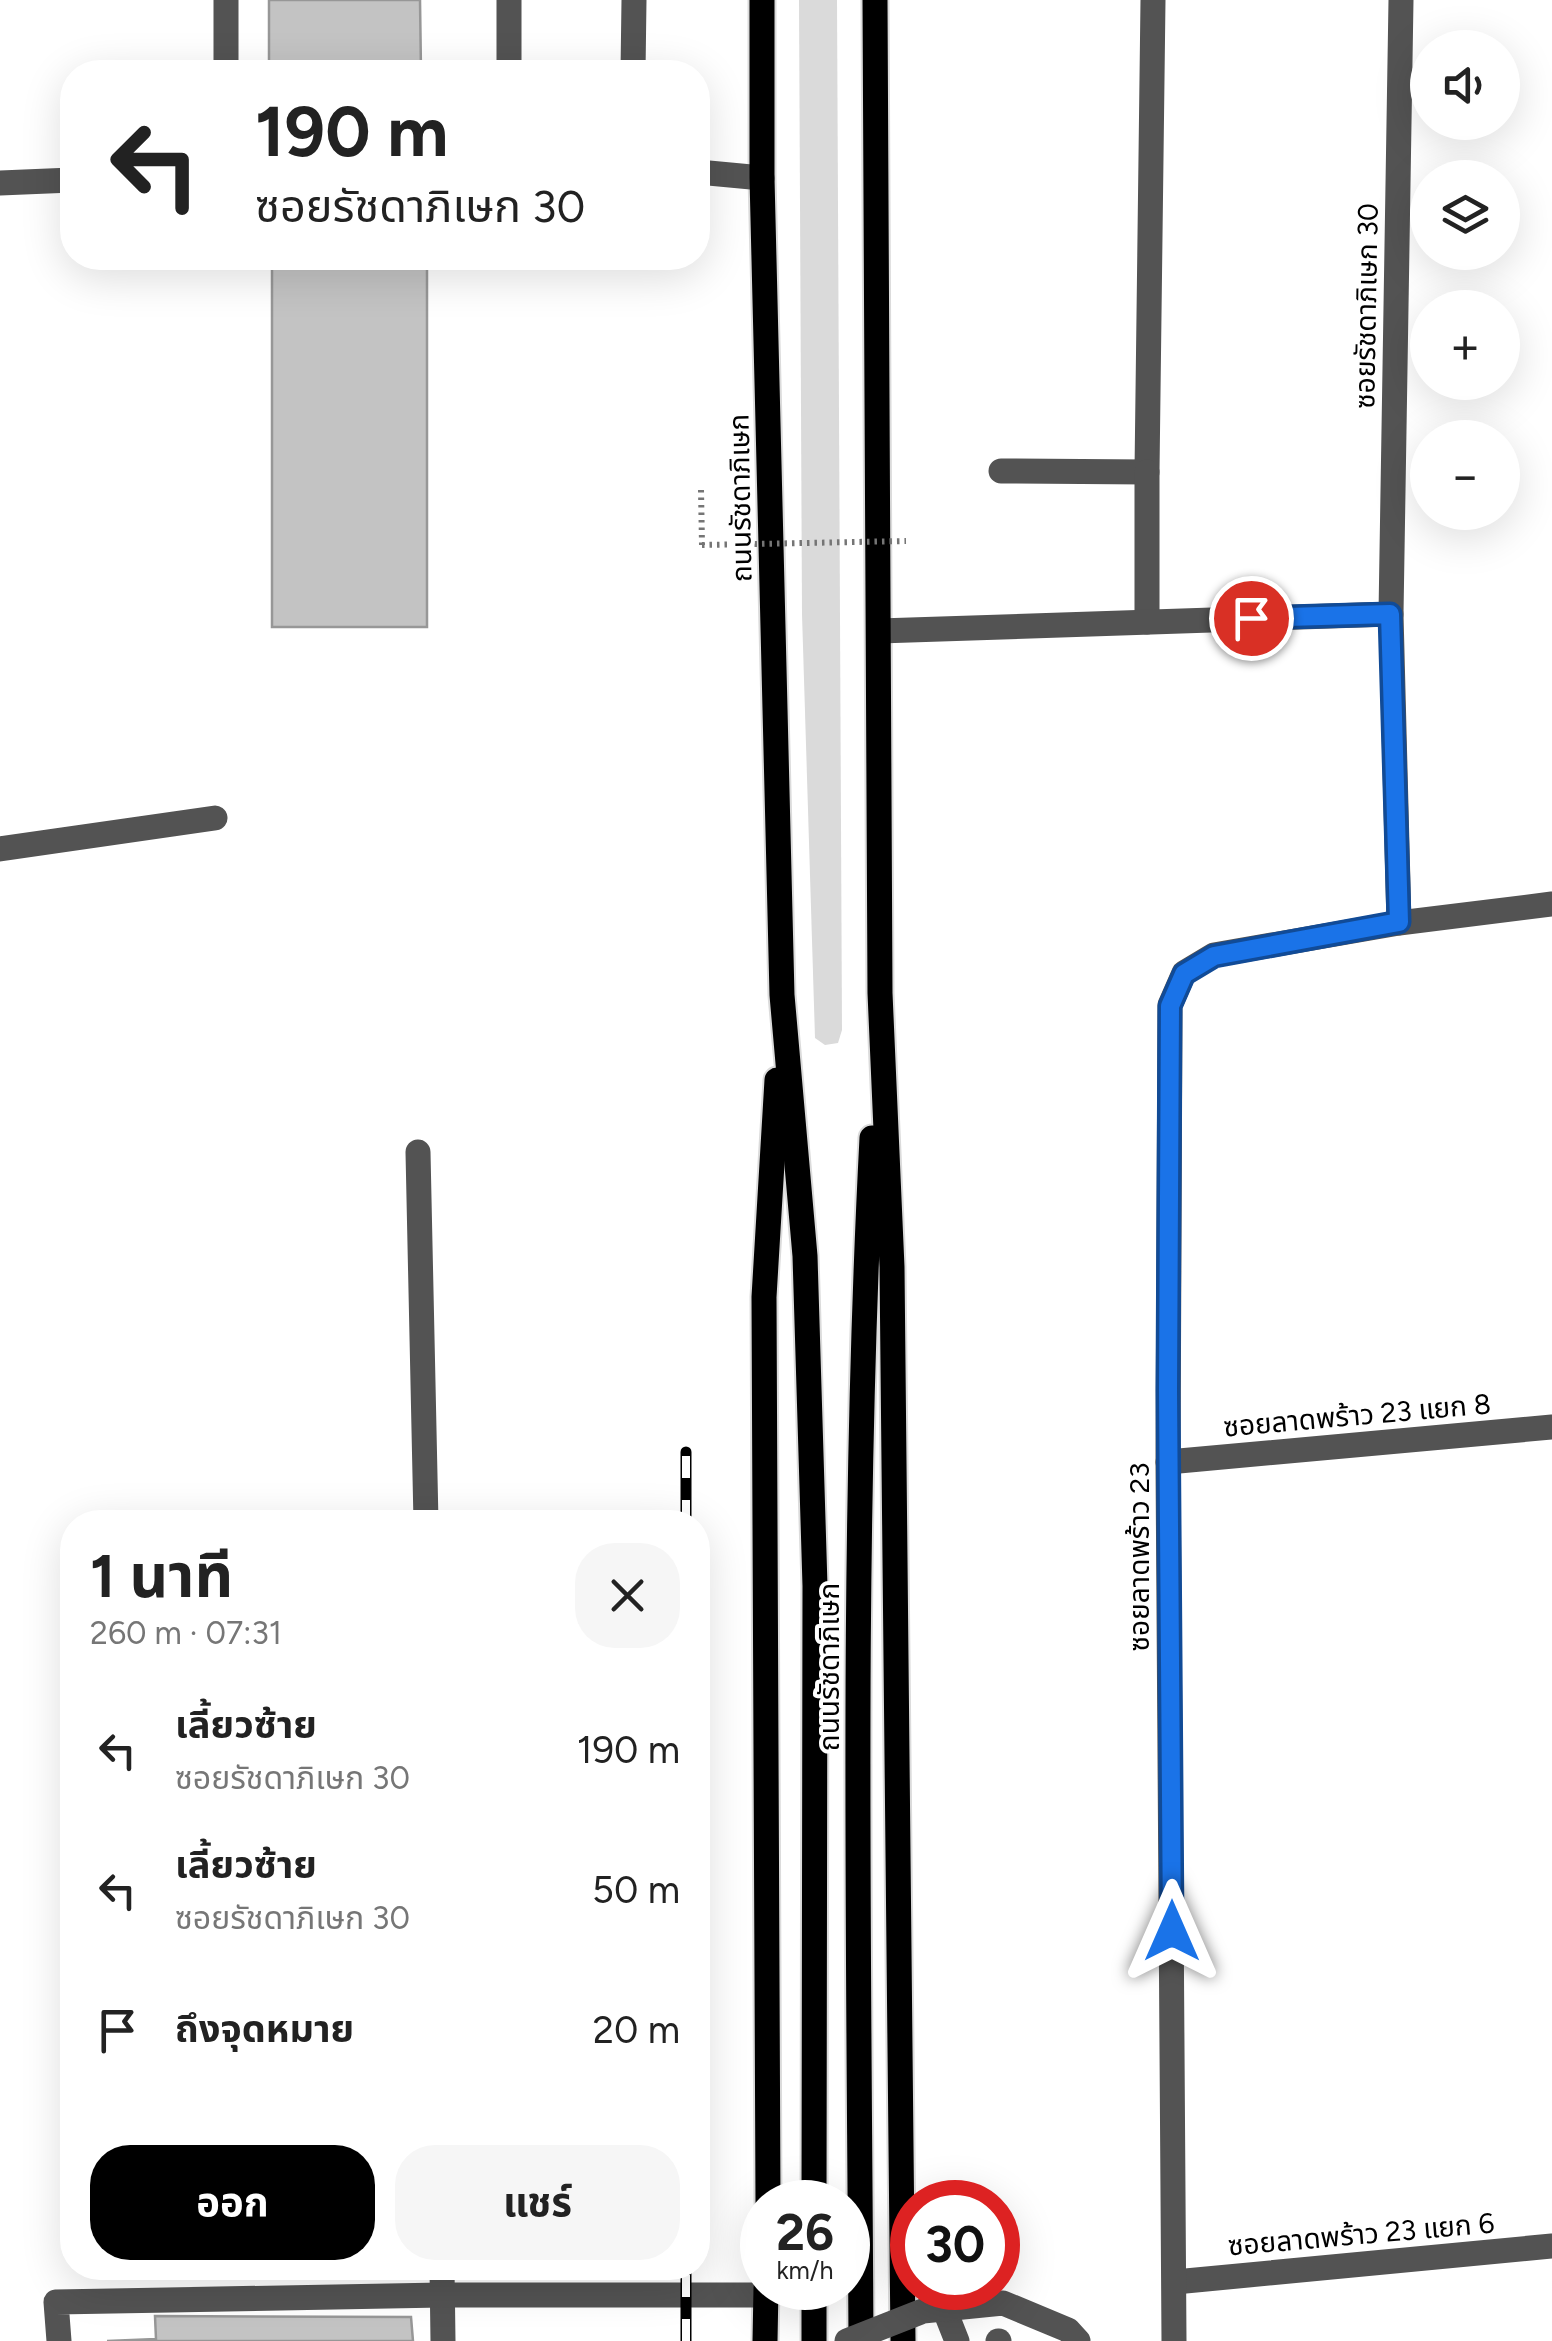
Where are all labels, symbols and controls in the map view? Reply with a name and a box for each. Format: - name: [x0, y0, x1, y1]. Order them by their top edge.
- map controls: [1410, 30, 1520, 530]
- button: sound: [1410, 30, 1520, 140]
- text: 190 m: [255, 89, 448, 174]
- icon: left: [90, 100, 220, 230]
- button: layers: [1410, 160, 1520, 270]
- text: ซอยรัชดาภิเษก 30: [255, 179, 585, 233]
- street label: ซอยรัชดาภิเษก 30: [1347, 203, 1385, 409]
- button: +: [1410, 290, 1520, 400]
- street label: ถนนรัชดาภิเษก: [722, 414, 758, 582]
- button: −: [1410, 420, 1520, 530]
- pin: [1209, 576, 1294, 661]
- icon: arrive: [1224, 591, 1279, 646]
- street label: ซอยลาดพร้าว 23 แยก 8: [1222, 1386, 1492, 1444]
- street label: ซอยลาดพร้าว 23: [1122, 1463, 1156, 1651]
- text: 1 นาที: [90, 1540, 233, 1612]
- button: close: [575, 1543, 680, 1648]
- street label: ถนนรัชดาภิเษก: [812, 1583, 846, 1751]
- text: 260 m · 07:31: [90, 1614, 282, 1652]
- text: เลี้ยวซ้าย: [175, 1702, 317, 1748]
- icon: left: [90, 1723, 145, 1778]
- text: 190 m: [577, 1727, 680, 1773]
- text: ซอยรัชดาภิเษก 30: [175, 1759, 410, 1797]
- text: เลี้ยวซ้าย: [175, 1842, 317, 1888]
- icon: left: [90, 1863, 145, 1918]
- text: 50 m: [592, 1867, 680, 1913]
- position arrow: [1120, 1879, 1224, 1983]
- text: ซอยรัชดาภิเษก 30: [175, 1899, 410, 1937]
- icon: arrive: [90, 2003, 145, 2058]
- text: ถึงจุดหมาย: [175, 2006, 354, 2052]
- text: 20 m: [593, 2007, 680, 2053]
- button: ออก: [90, 2145, 375, 2260]
- button: แชร์: [395, 2145, 680, 2260]
- speed limit sign: 30: [890, 2180, 1020, 2310]
- text: 26: [776, 2202, 834, 2263]
- street label: ซอยลาดพร้าว 23 แยก 6: [1226, 2205, 1496, 2263]
- text: km/h: [776, 2255, 834, 2285]

